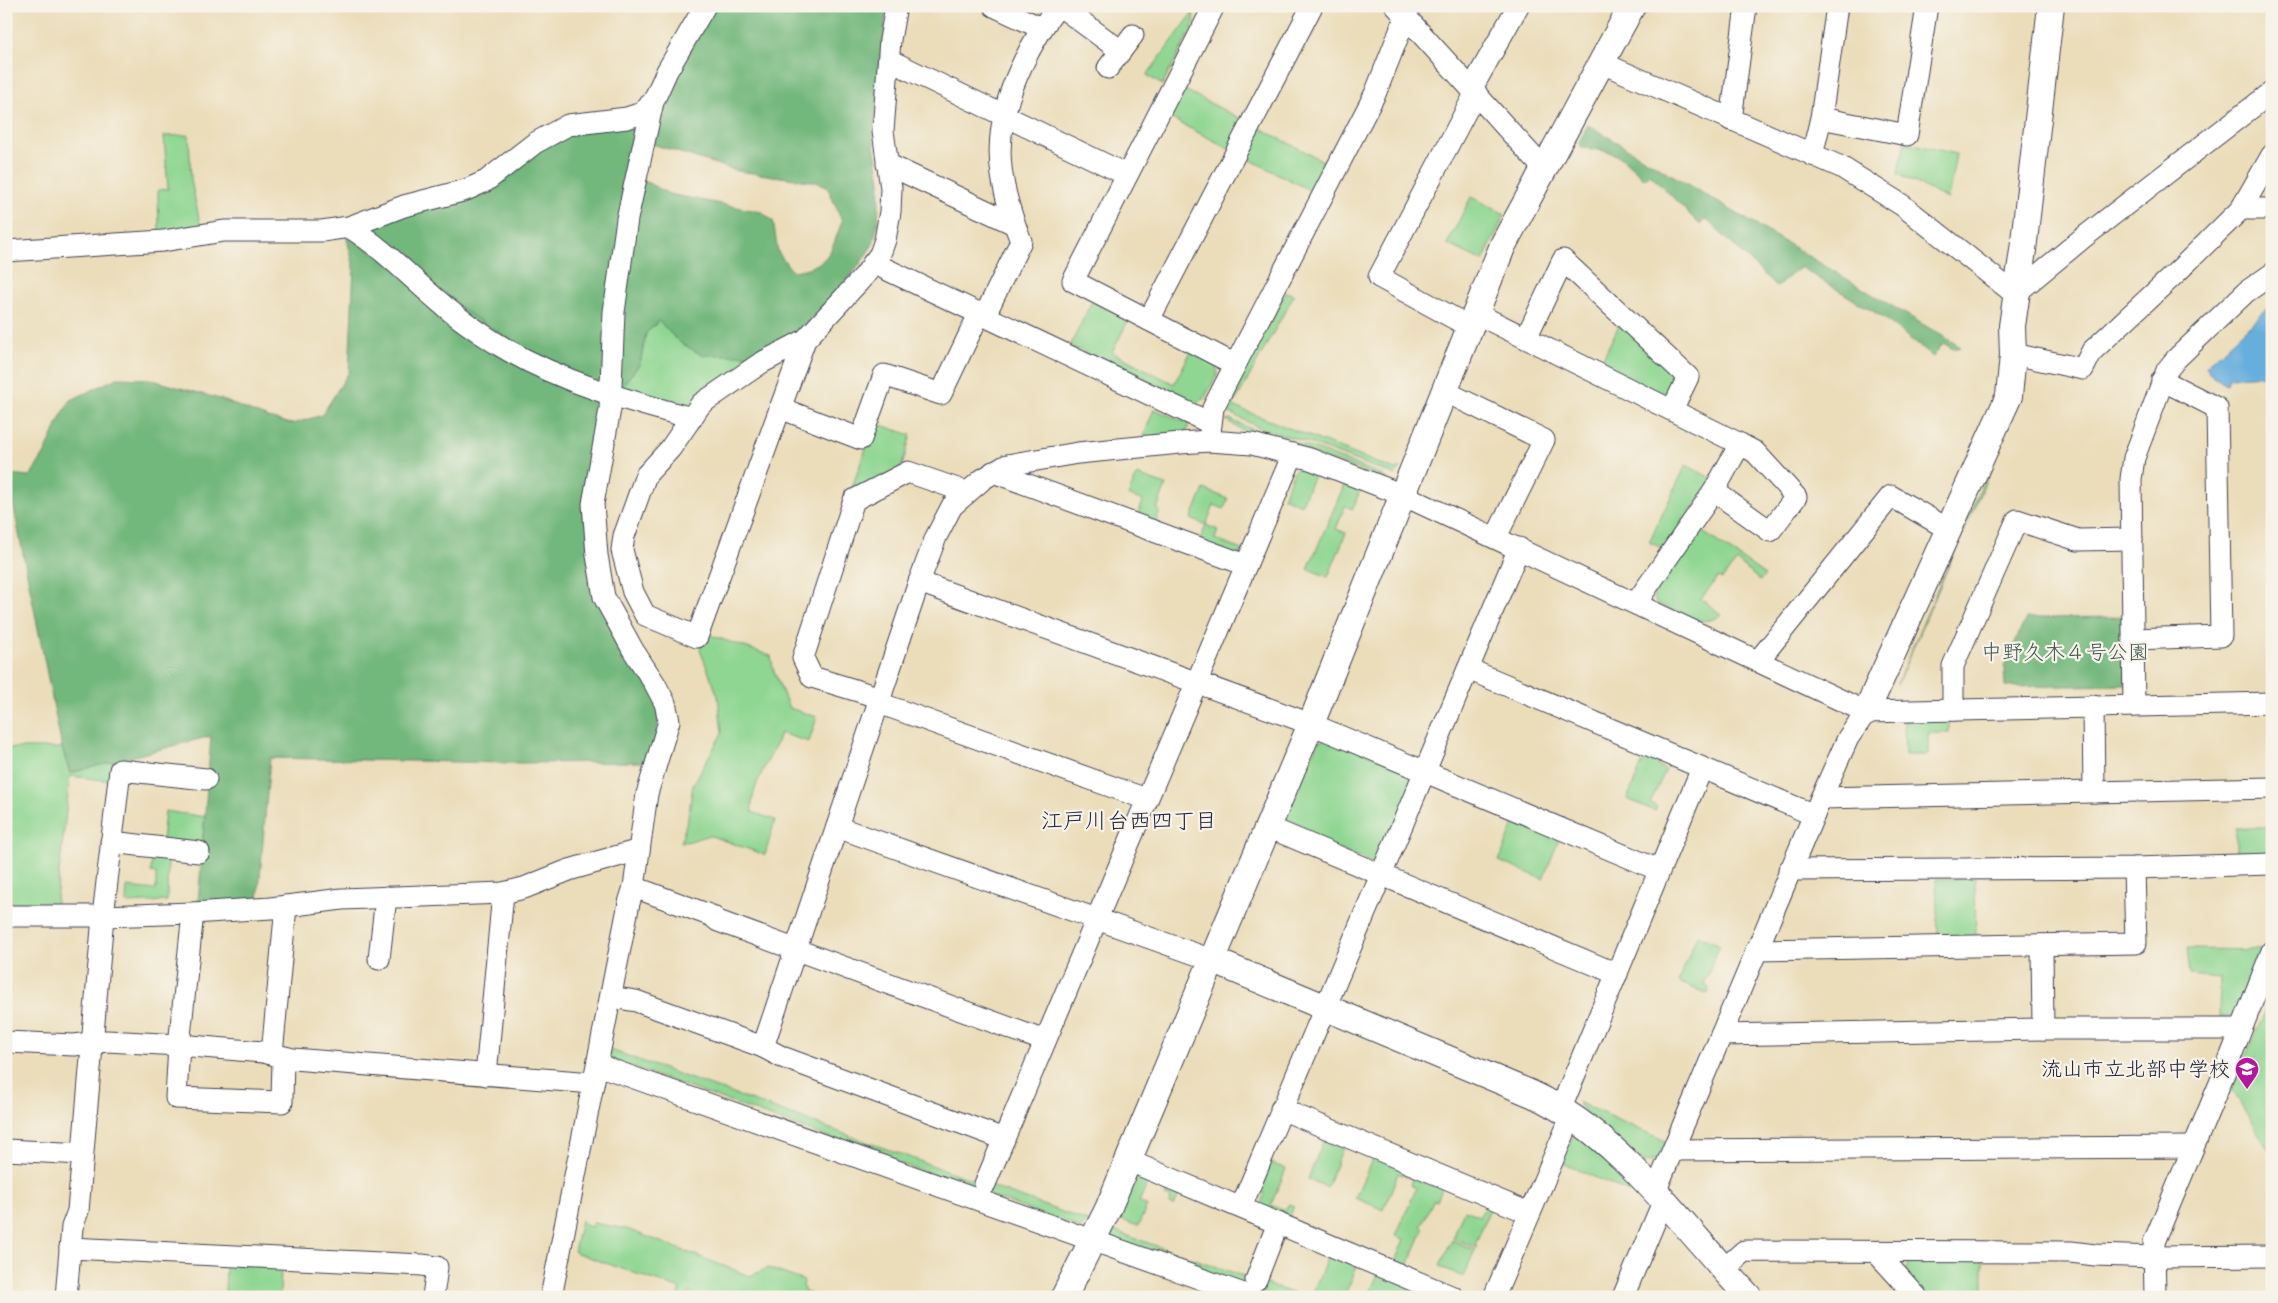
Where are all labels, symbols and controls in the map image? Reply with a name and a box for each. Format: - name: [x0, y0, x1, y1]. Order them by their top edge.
- park label: 中野久木４号公園: [1981, 639, 2149, 665]
- district label: 江戸川台西四丁目: [1041, 807, 1217, 835]
- place label: 流山市立北部中学校: [2041, 1056, 2230, 1082]
- school or university icon: 流山市立北部中学校: [2234, 1056, 2260, 1090]

